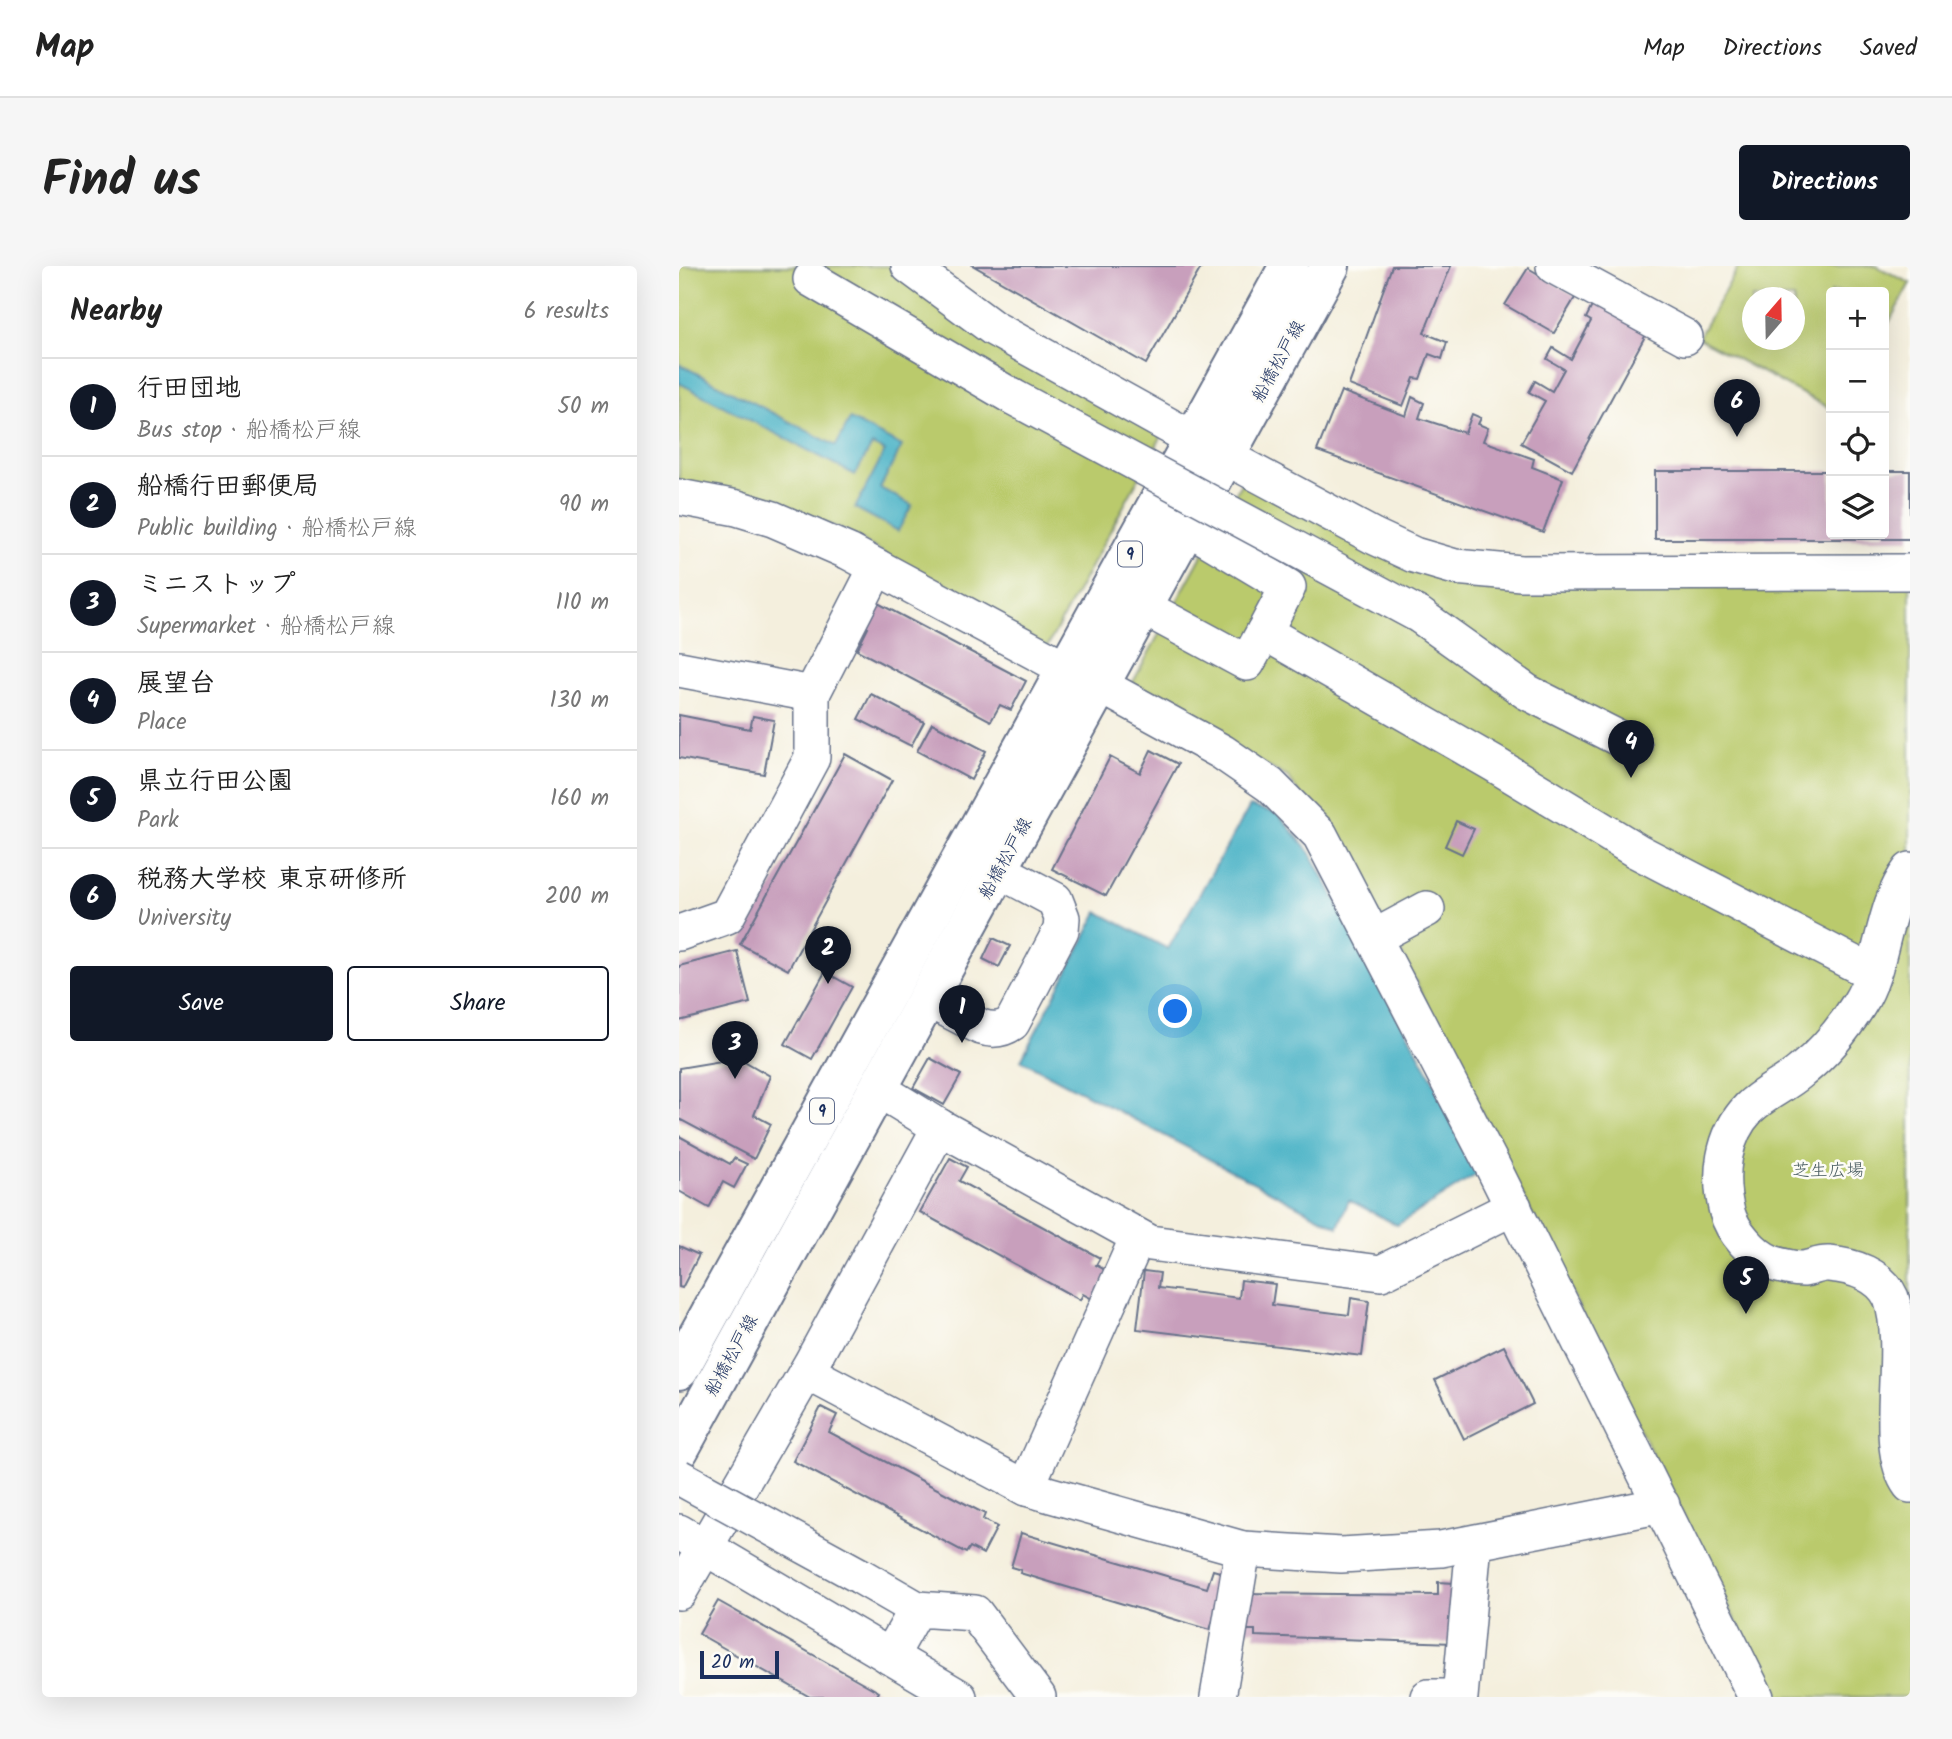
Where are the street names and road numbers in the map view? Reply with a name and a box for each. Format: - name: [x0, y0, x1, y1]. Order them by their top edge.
- street label: 船橋松戸線: [1245, 315, 1314, 408]
- road number: 9: [1118, 542, 1142, 566]
- street label: 船橋松戸線: [972, 812, 1041, 905]
- road number: 9: [810, 1098, 834, 1124]
- street label: 船橋松戸線: [698, 1309, 767, 1402]

